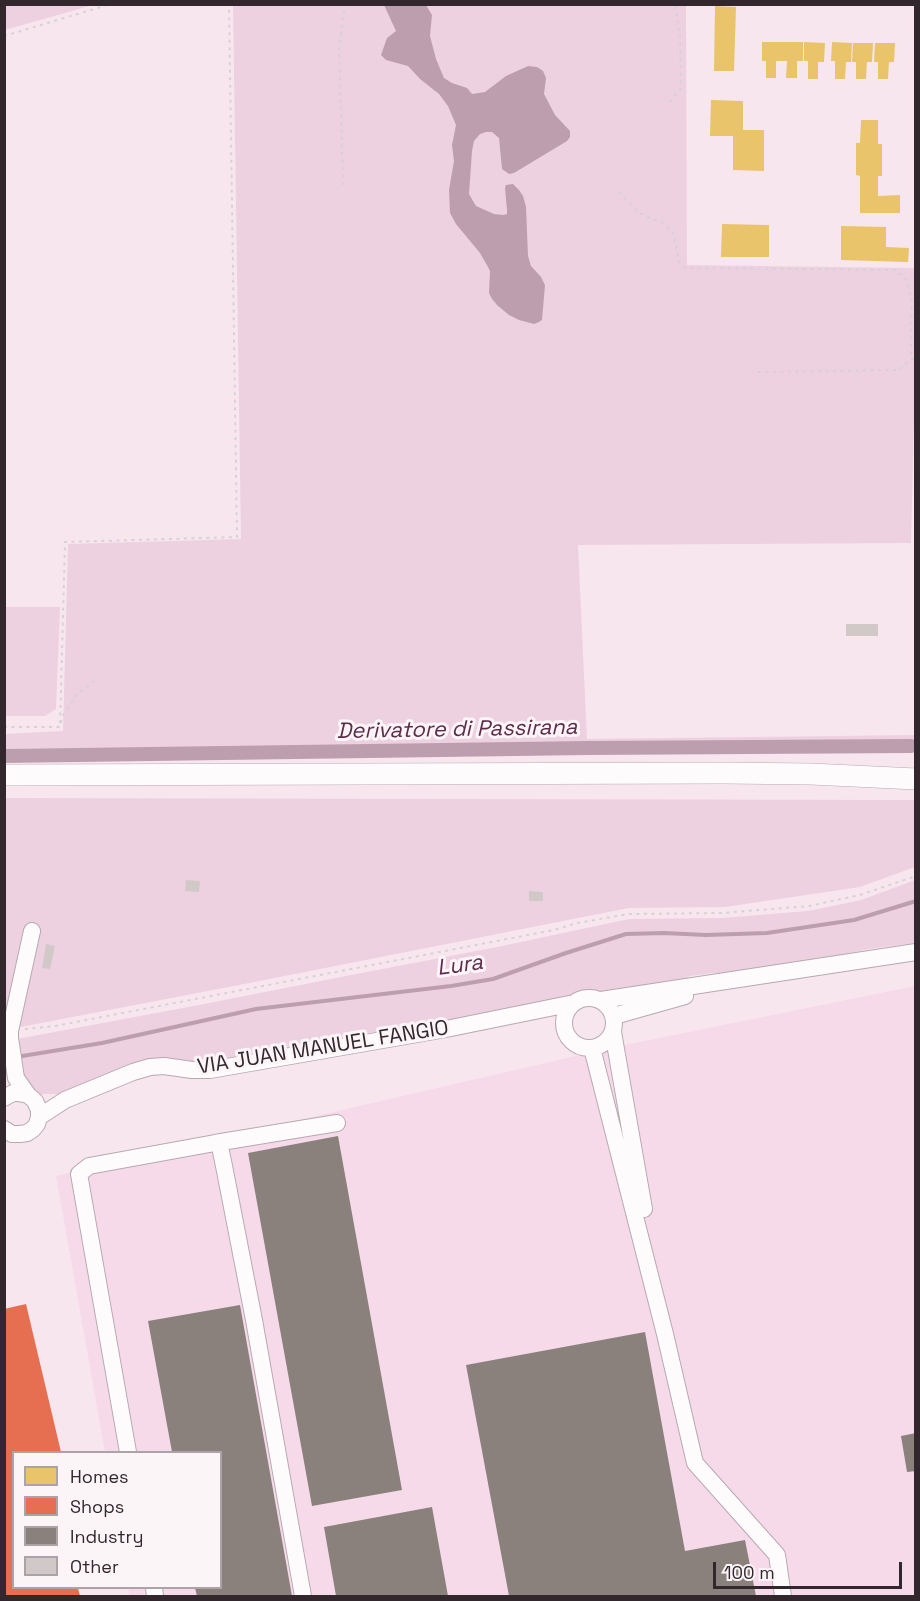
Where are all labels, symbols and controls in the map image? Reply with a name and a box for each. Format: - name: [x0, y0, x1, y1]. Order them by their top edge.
- water label: Derivatore di Passirana: [336, 715, 578, 745]
- water label: Lura: [435, 950, 485, 982]
- street label: VIA JUAN MANUEL FANGIO: [196, 1016, 450, 1080]
- legend: [12, 1451, 222, 1589]
- text: Homes: [70, 1465, 129, 1488]
- text: Shops: [70, 1495, 124, 1518]
- text: Industry: [70, 1525, 143, 1548]
- scale bar: [716, 1550, 905, 1588]
- text: Other: [70, 1555, 119, 1578]
- text: 100 m: [724, 1561, 775, 1584]

